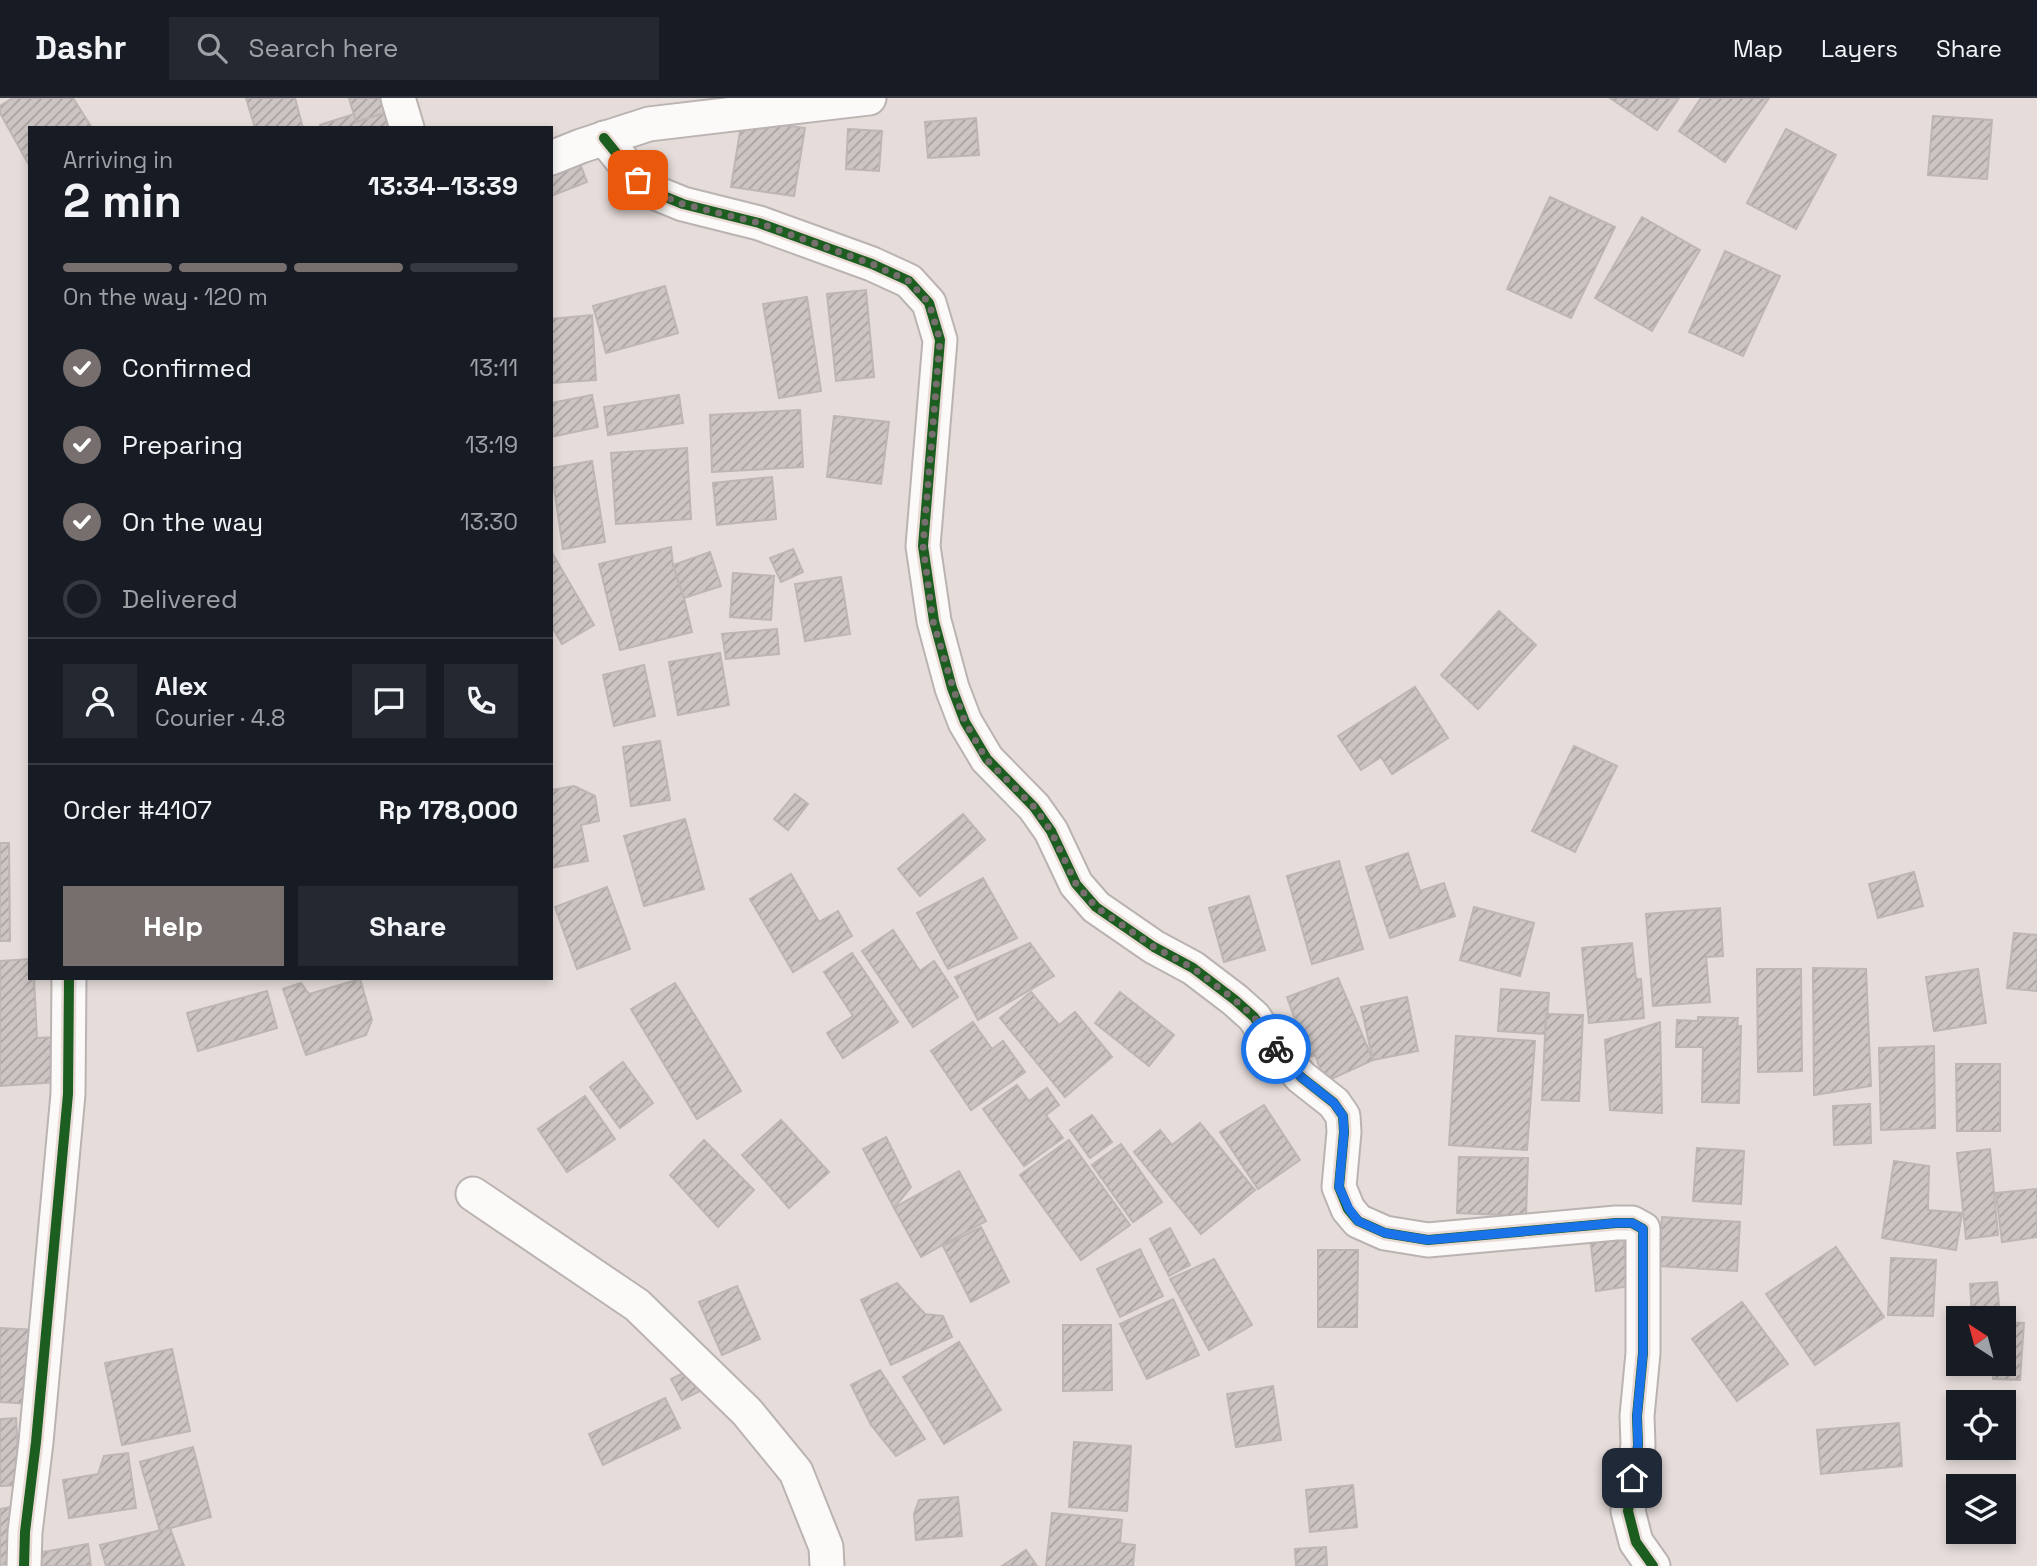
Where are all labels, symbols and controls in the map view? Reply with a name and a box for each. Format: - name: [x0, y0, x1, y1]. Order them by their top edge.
- search box: [169, 17, 659, 80]
- text: Dashr: [35, 27, 127, 69]
- icon: search: [193, 29, 231, 67]
- text: Search here: [249, 31, 398, 65]
- text: Map: [1733, 33, 1783, 64]
- text: Layers: [1821, 33, 1898, 64]
- text: Share: [1936, 33, 2002, 64]
- text: Arriving in: [63, 145, 173, 175]
- pin: [608, 150, 668, 210]
- icon: bag: [619, 161, 657, 199]
- text: 13:34–13:39: [368, 169, 518, 203]
- text: 2 min: [63, 172, 182, 230]
- text: On the way · 120 m: [63, 282, 268, 312]
- icon: check: [63, 349, 101, 387]
- text: Confirmed: [122, 351, 252, 385]
- text: 13:11: [469, 353, 518, 383]
- icon: check: [63, 426, 101, 464]
- text: Preparing: [122, 428, 243, 462]
- text: 13:19: [465, 430, 518, 460]
- icon: check: [63, 503, 101, 541]
- text: On the way: [122, 505, 263, 539]
- text: 13:30: [460, 507, 518, 537]
- text: Delivered: [122, 582, 238, 616]
- button: person: [63, 664, 137, 738]
- button: chat: [352, 664, 426, 738]
- button: phone: [444, 664, 518, 738]
- text: Alex: [155, 669, 208, 703]
- text: Courier · 4.8: [155, 703, 285, 733]
- text: Order #4107: [63, 793, 212, 827]
- text: Rp 178,000: [379, 793, 518, 827]
- button: Help: [63, 886, 284, 966]
- button: Share: [298, 886, 518, 966]
- courier: [1241, 1014, 1311, 1084]
- icon: bike: [1257, 1030, 1295, 1068]
- north arrow: [1946, 1306, 2016, 1376]
- map controls: [1946, 1306, 2016, 1544]
- button: locate: [1946, 1390, 2016, 1460]
- pin: [1602, 1448, 1662, 1508]
- icon: home: [1613, 1459, 1651, 1497]
- button: layers: [1946, 1474, 2016, 1544]

